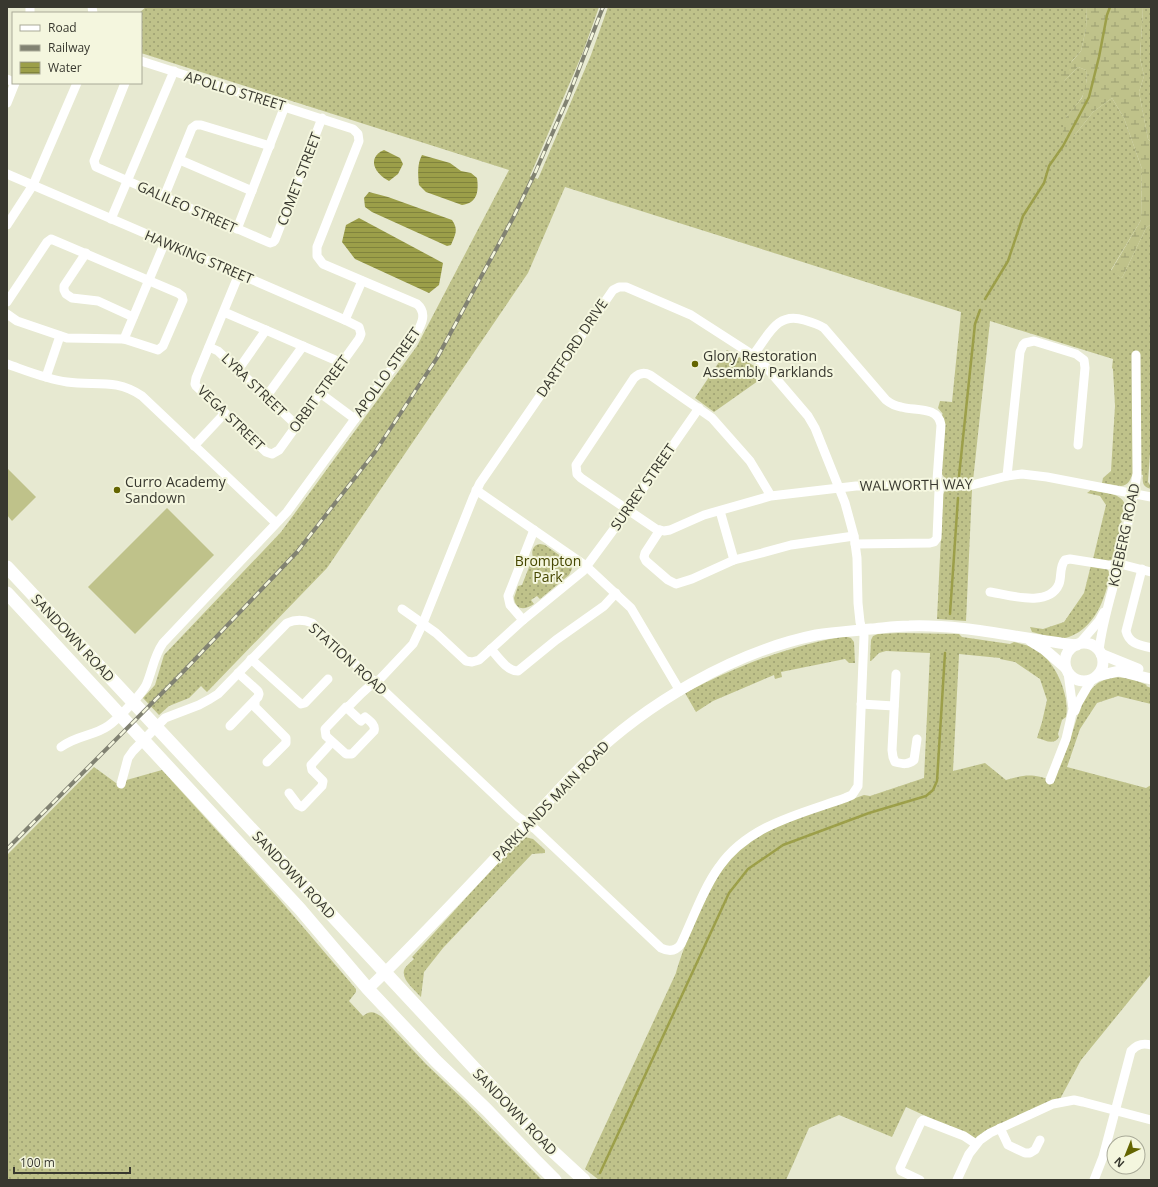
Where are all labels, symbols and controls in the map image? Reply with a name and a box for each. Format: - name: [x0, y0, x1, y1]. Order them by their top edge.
- legend: [12, 12, 142, 84]
- text: Road: [48, 19, 77, 36]
- text: Railway: [48, 39, 91, 56]
- text: Water: [48, 59, 82, 76]
- street label: APOLLO STREET: [182, 66, 288, 115]
- street label: COMET STREET: [272, 129, 325, 228]
- street label: GALILEO STREET: [134, 176, 240, 237]
- street label: HAWKING STREET: [142, 225, 257, 288]
- street label: DARTFORD DRIVE: [532, 295, 612, 401]
- street label: APOLLO STREET: [349, 323, 425, 420]
- place label: Glory Restoration Assembly Parklands: [703, 346, 834, 381]
- street label: LYRA STREET: [218, 349, 291, 421]
- street label: ORBIT STREET: [284, 351, 353, 436]
- marker: Glory Restoration Assembly Parklands: [690, 359, 700, 369]
- street label: VEGA STREET: [194, 381, 269, 455]
- street label: SURREY STREET: [606, 439, 680, 534]
- place label: Curro Academy Sandown: [125, 472, 227, 507]
- street label: WALWORTH WAY: [859, 474, 973, 495]
- street label: KOEBERG ROAD: [1103, 482, 1144, 588]
- marker: Curro Academy Sandown: [112, 485, 122, 495]
- park label: Brompton Park: [515, 551, 581, 586]
- street label: SANDOWN ROAD: [28, 590, 119, 686]
- street label: STATION ROAD: [305, 618, 392, 699]
- street label: PARKLANDS MAIN ROAD: [488, 736, 613, 865]
- street label: SANDOWN ROAD: [249, 827, 340, 923]
- street label: SANDOWN ROAD: [469, 1064, 562, 1159]
- north arrow: [1106, 1135, 1146, 1175]
- scale bar: [14, 1149, 130, 1175]
- text: 100 m: [20, 1154, 55, 1171]
- text: N: [1110, 1154, 1127, 1171]

